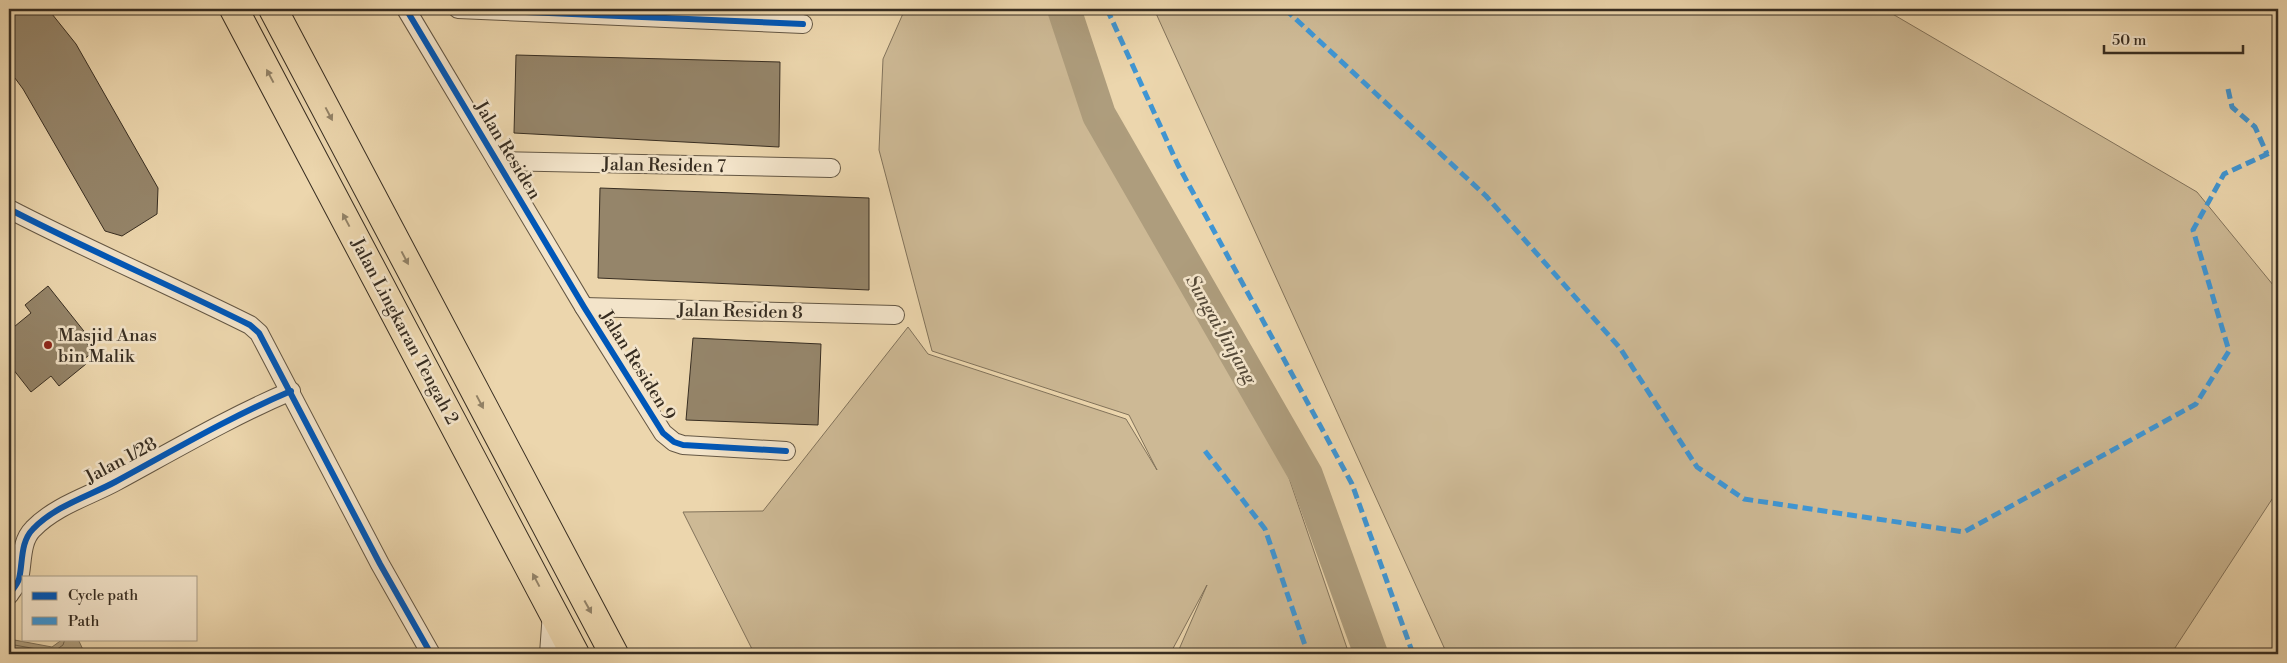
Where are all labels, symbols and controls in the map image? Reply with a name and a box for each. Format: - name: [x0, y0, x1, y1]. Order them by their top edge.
- scale bar: [2104, 22, 2243, 54]
- text: 50 m: [2112, 31, 2146, 50]
- one-way arrow: [266, 69, 275, 82]
- street label: Jalan Residen: [469, 96, 546, 204]
- one-way arrow: [325, 106, 333, 121]
- street label: Jalan Residen 7: [601, 153, 726, 178]
- one-way arrow: [342, 212, 350, 227]
- street label: Jalan Lingkaran Tengah 2: [345, 233, 463, 428]
- one-way arrow: [400, 251, 409, 264]
- water label: Sungai Jinjang: [1180, 271, 1263, 389]
- street label: Jalan Residen 8: [676, 299, 803, 324]
- street label: Jalan Residen 9: [594, 305, 681, 425]
- place label: Masjid Anas bin Malik: [58, 324, 157, 368]
- marker: Masjid Anas bin Malik: [42, 339, 54, 351]
- one-way arrow: [476, 394, 484, 409]
- street label: Jalan 1/28: [80, 432, 161, 489]
- one-way arrow: [531, 574, 540, 587]
- legend: [22, 576, 198, 640]
- text: Cycle path: [68, 586, 138, 605]
- one-way arrow: [584, 600, 592, 615]
- text: Path: [68, 612, 100, 631]

